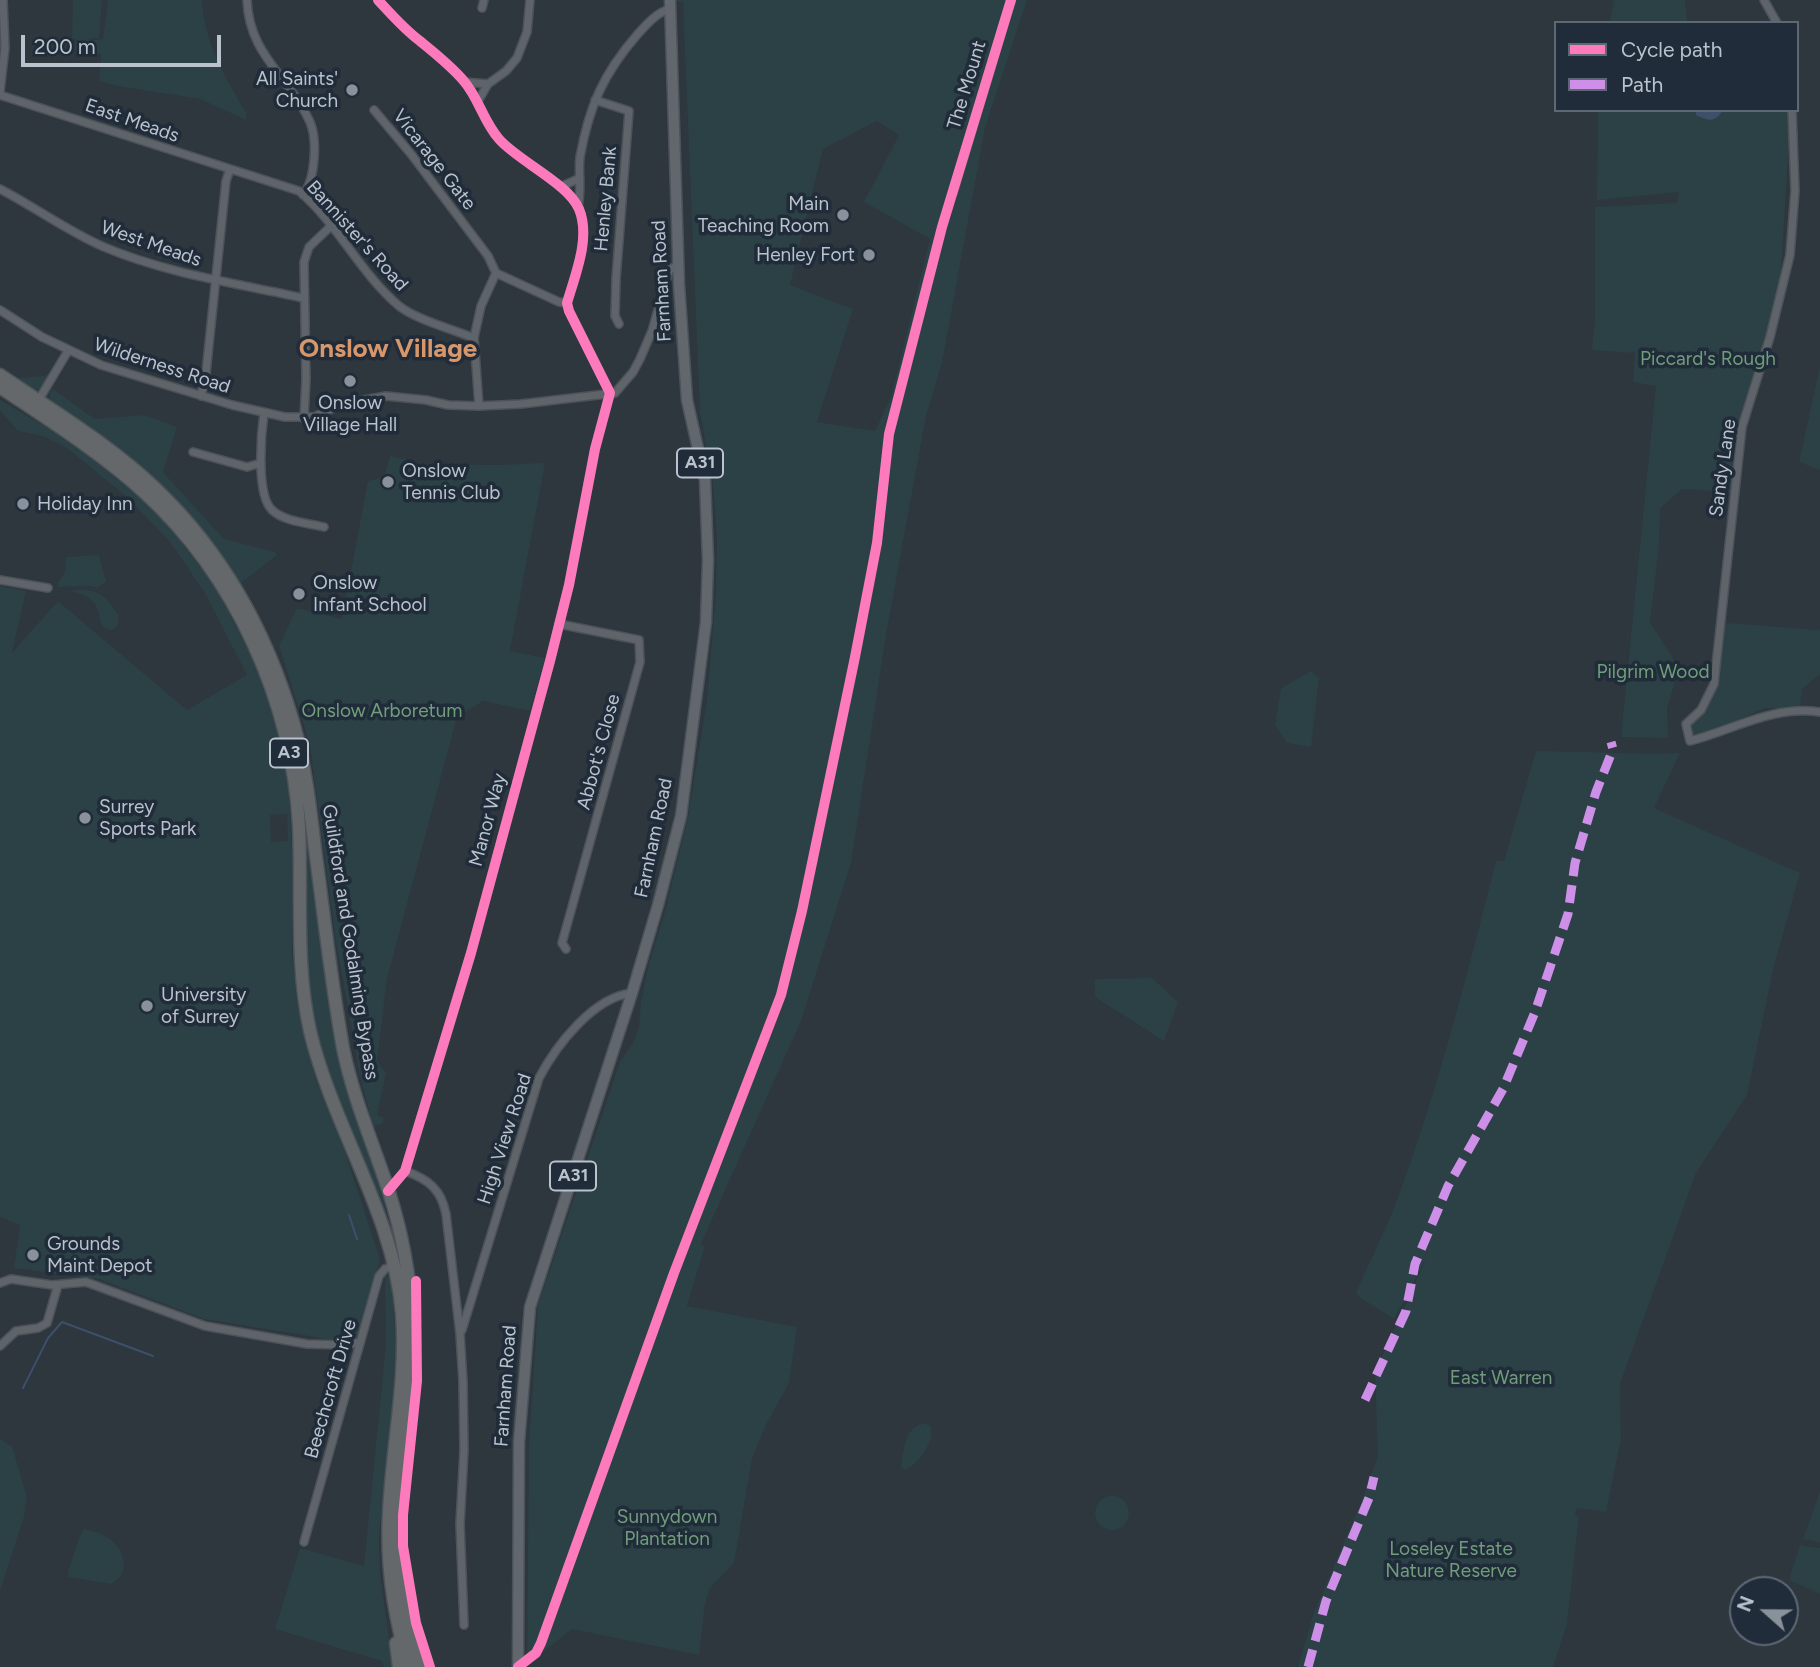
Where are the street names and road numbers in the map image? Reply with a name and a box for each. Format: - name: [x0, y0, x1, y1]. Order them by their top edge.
- street label: The Mount: [943, 38, 991, 132]
- street label: East Meads: [82, 94, 182, 148]
- street label: Vicarage Gate: [388, 105, 480, 215]
- street label: Henley Bank: [590, 146, 622, 252]
- street label: Bannister's Road: [301, 176, 413, 296]
- street label: West Meads: [98, 216, 204, 272]
- street label: Farnham Road: [647, 220, 677, 342]
- street label: Wilderness Road: [91, 333, 233, 399]
- street label: Sandy Lane: [1705, 418, 1741, 518]
- road number: A31: [677, 448, 723, 477]
- street label: Abbot's Close: [573, 692, 625, 812]
- road number: A3: [270, 738, 308, 768]
- street label: Manor Way: [465, 771, 511, 869]
- street label: Farnham Road: [630, 776, 678, 900]
- street label: Guildford and Godalming Bypass: [317, 803, 383, 1081]
- street label: High View Road: [473, 1071, 537, 1207]
- road number: A31: [550, 1162, 596, 1190]
- street label: Beechcroft Drive: [300, 1317, 362, 1461]
- street label: Farnham Road: [490, 1324, 522, 1448]

